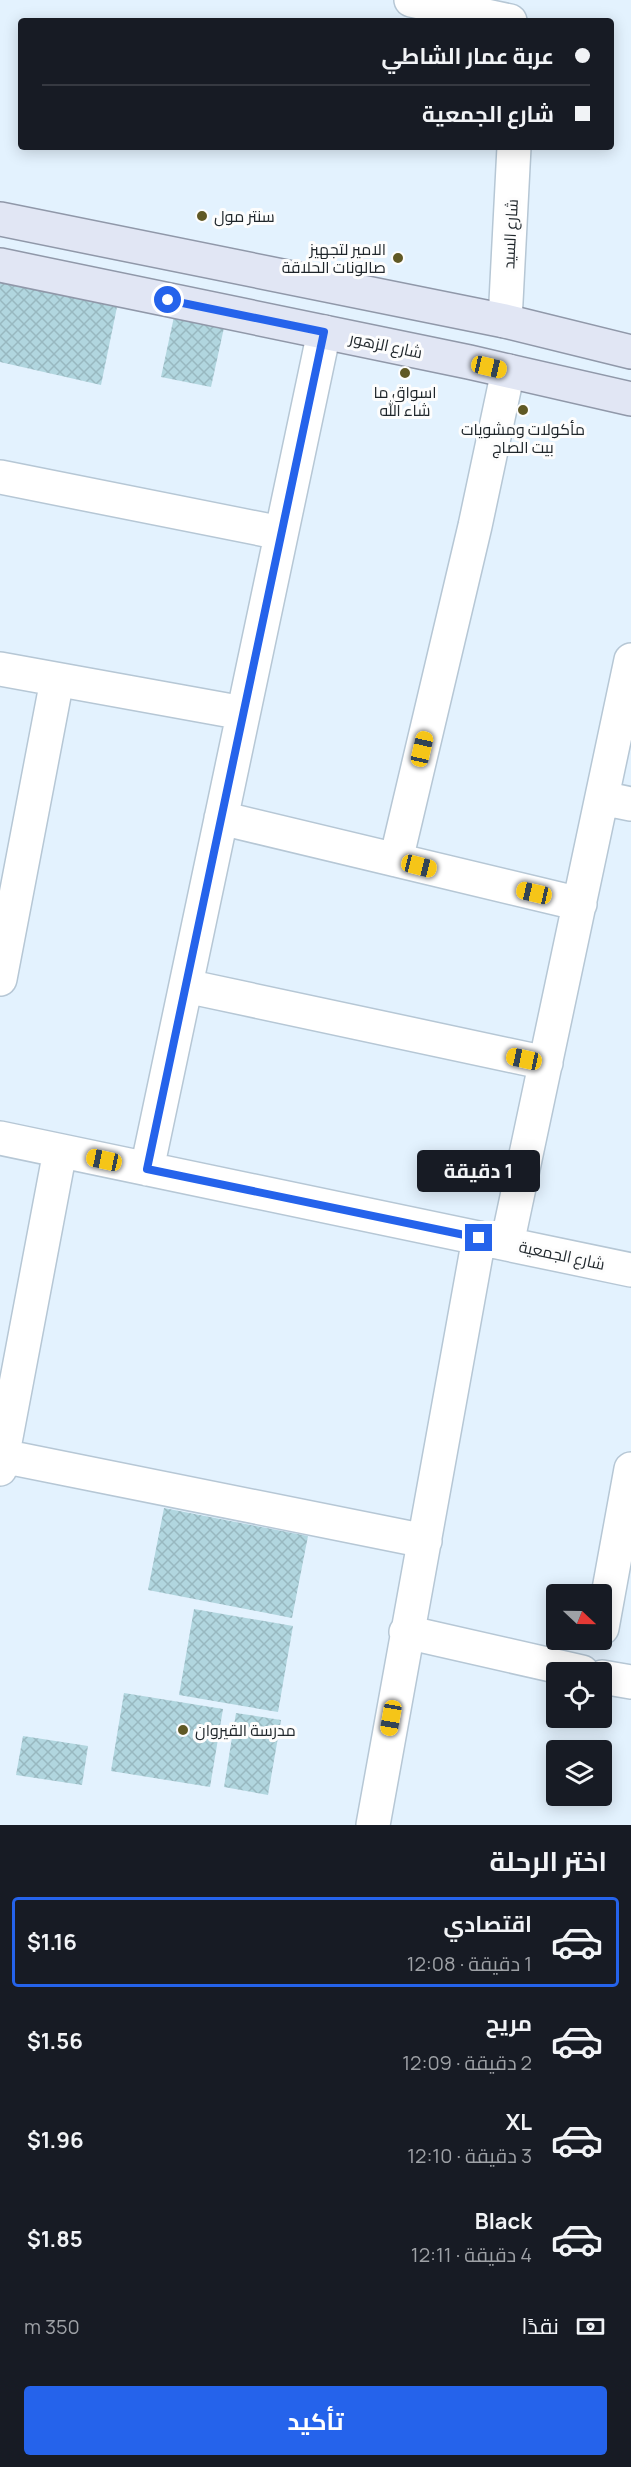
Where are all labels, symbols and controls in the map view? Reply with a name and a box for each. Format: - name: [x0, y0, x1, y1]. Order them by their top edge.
- text: عربة عمار الشاطي: [382, 41, 554, 71]
- text: شارع الجمعية: [422, 99, 554, 129]
- street label: شارع السيد: [497, 199, 524, 270]
- place label: سنتر مول: [214, 205, 275, 227]
- marker: سنتر مول: [195, 209, 209, 223]
- place label: الامير لتجهيز صالونات الحلاقة: [282, 238, 386, 278]
- marker: الامير لتجهيز صالونات الحلاقة: [391, 251, 405, 265]
- route start: [154, 286, 181, 313]
- street label: شارع الزهور: [346, 326, 424, 364]
- car: [469, 354, 509, 380]
- marker: اسواق ما شاء الله: [398, 366, 412, 380]
- place label: اسواق ما شاء الله: [373, 381, 437, 421]
- marker: مأكولات ومشويات بيت الصاج: [516, 403, 530, 417]
- place label: مأكولات ومشويات بيت الصاج: [461, 418, 585, 459]
- car: [409, 729, 435, 769]
- car: [399, 853, 439, 879]
- car: [514, 880, 554, 906]
- car: [505, 1046, 543, 1072]
- car: [85, 1147, 123, 1173]
- callout: 1 دقيقة: [418, 1151, 540, 1193]
- text: 1 دقيقة: [444, 1157, 513, 1184]
- route end: [465, 1224, 492, 1251]
- street label: شارع الجمعية: [517, 1235, 607, 1276]
- north arrow: [546, 1584, 612, 1650]
- map controls: [546, 1584, 612, 1806]
- button: locate: [546, 1662, 612, 1728]
- car: [379, 1699, 403, 1737]
- place label: مدرسة القيروان: [195, 1719, 296, 1741]
- marker: مدرسة القيروان: [176, 1723, 190, 1737]
- button: layers: [546, 1740, 612, 1806]
- text: اختر الرحلة: [489, 1842, 607, 1879]
- text: اقتصادي: [443, 1909, 532, 1939]
- icon: car: [550, 1915, 604, 1969]
- text: $1.16: [27, 1927, 77, 1957]
- text: 1 دقيقة · 12:08: [407, 1950, 532, 1977]
- text: مريح: [486, 2008, 532, 2038]
- icon: car: [550, 2014, 604, 2068]
- text: $1.56: [27, 2026, 83, 2056]
- text: 2 دقيقة · 12:09: [402, 2049, 532, 2076]
- text: XL: [506, 2107, 532, 2137]
- icon: car: [550, 2113, 604, 2167]
- text: $1.96: [27, 2125, 84, 2155]
- text: 3 دقيقة · 12:10: [407, 2142, 532, 2169]
- text: Black: [475, 2206, 532, 2236]
- icon: car: [550, 2212, 604, 2266]
- text: $1.85: [27, 2224, 83, 2254]
- text: 4 دقيقة · 12:11: [411, 2241, 532, 2268]
- icon: cash: [574, 2310, 607, 2343]
- text: نقدًا: [521, 2311, 559, 2341]
- text: 350 m: [24, 2313, 80, 2340]
- button: تأكيد: [24, 2386, 607, 2455]

